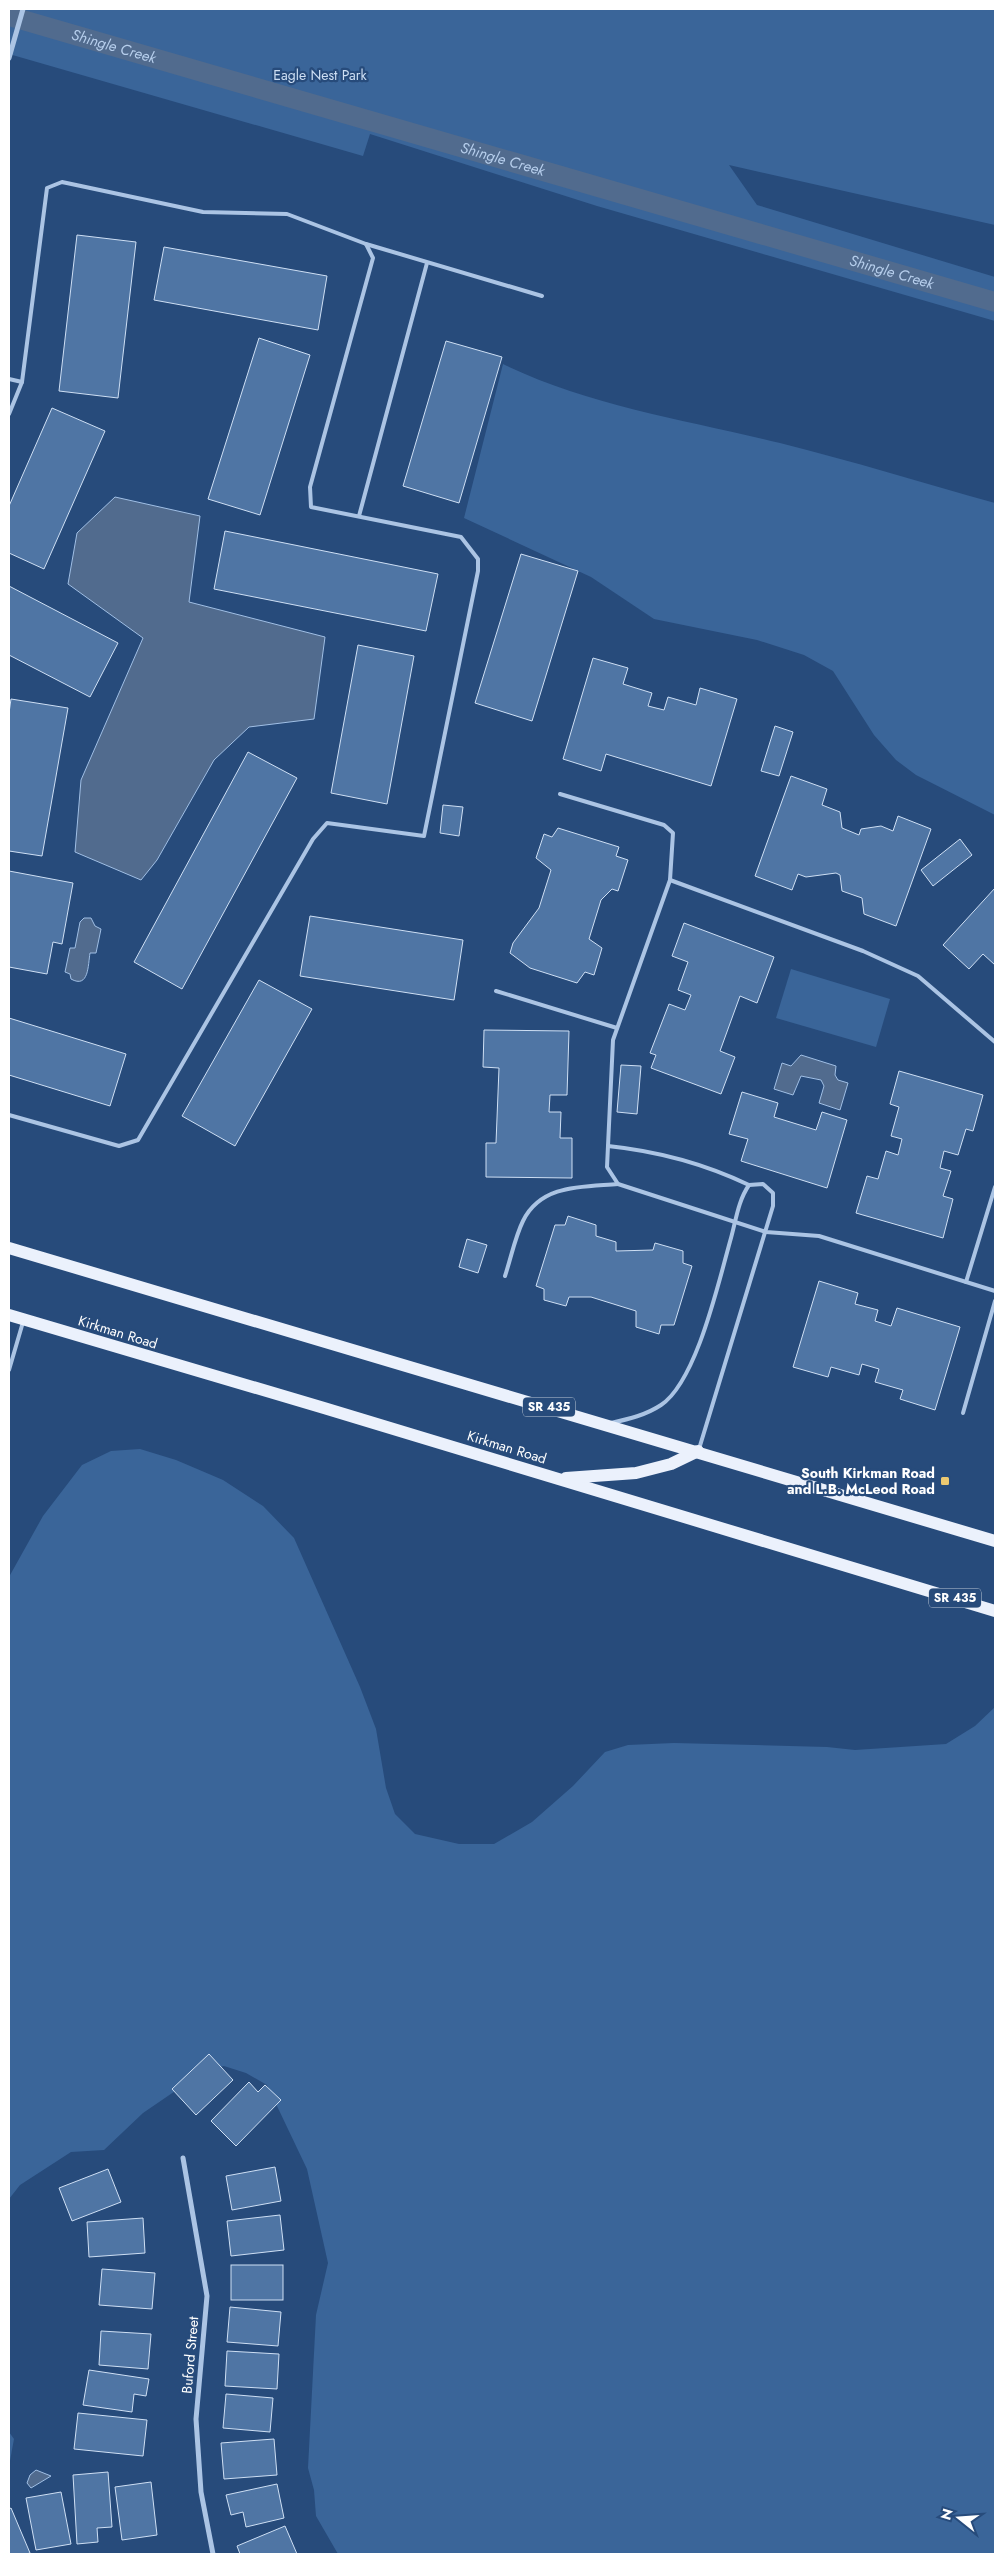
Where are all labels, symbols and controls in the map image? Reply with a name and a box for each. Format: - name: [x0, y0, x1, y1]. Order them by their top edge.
- water label: Shingle Creek: [69, 24, 159, 69]
- park label: Eagle Nest Park: [273, 65, 367, 85]
- water label: Shingle Creek: [458, 137, 548, 182]
- water label: Shingle Creek: [847, 249, 937, 295]
- street label: Kirkman Road: [76, 1310, 160, 1354]
- road number: SR 435: [523, 1398, 575, 1416]
- street label: Kirkman Road: [465, 1425, 549, 1469]
- place label: South Kirkman Road and L.B. McLeod Road: [787, 1463, 935, 1499]
- marker: South Kirkman Road and L.B. McLeod Road: [939, 1475, 951, 1487]
- road number: SR 435: [929, 1589, 981, 1608]
- street label: Buford Street: [177, 2315, 203, 2394]
- north arrow: [934, 2493, 984, 2543]
- text: N: [935, 2506, 958, 2522]

